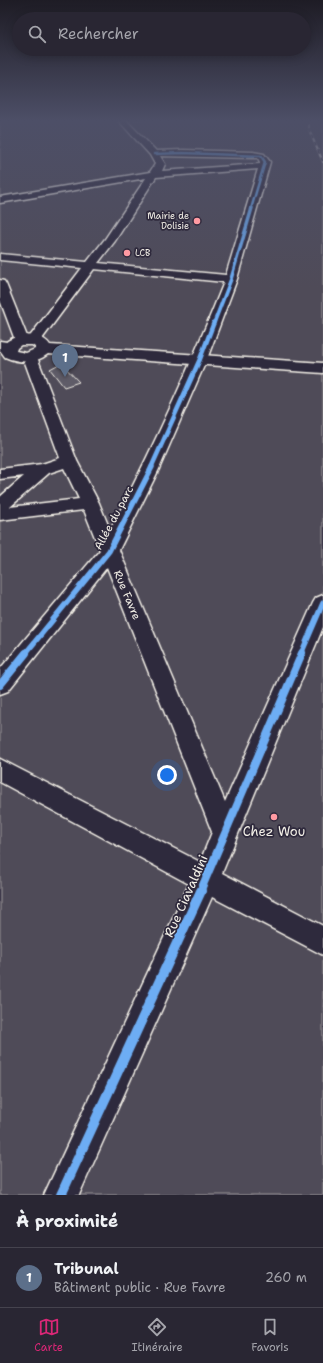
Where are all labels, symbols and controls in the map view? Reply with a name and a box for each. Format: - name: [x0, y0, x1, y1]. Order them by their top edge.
- search box: [12, 12, 311, 56]
- icon: search: [26, 23, 48, 45]
- text: Rechercher: [58, 24, 139, 44]
- place label: Mairie de Dolisie: [147, 210, 189, 232]
- marker: Mairie de Dolisie: [192, 216, 202, 226]
- place label: LCB: [135, 247, 150, 259]
- marker: LCB: [122, 248, 132, 258]
- pin: 1: [52, 344, 78, 377]
- street label: Allée du parc: [91, 483, 137, 553]
- street label: Rue Favre: [110, 568, 144, 622]
- your location: [157, 765, 177, 785]
- marker: Chez Wou: [269, 812, 279, 822]
- place label: Chez Wou: [243, 823, 305, 840]
- street label: Rue Ciavaldini: [160, 852, 212, 940]
- text: À proximité: [16, 1210, 118, 1232]
- text: Tribunal: [54, 1259, 119, 1279]
- text: 1: [26, 1269, 32, 1286]
- text: 260 m: [265, 1269, 307, 1286]
- text: Bâtiment public · Rue Favre: [54, 1279, 226, 1296]
- tab: Carte: [34, 1316, 63, 1355]
- tab: Itinéraire: [132, 1316, 183, 1355]
- tab: Favoris: [251, 1316, 289, 1355]

